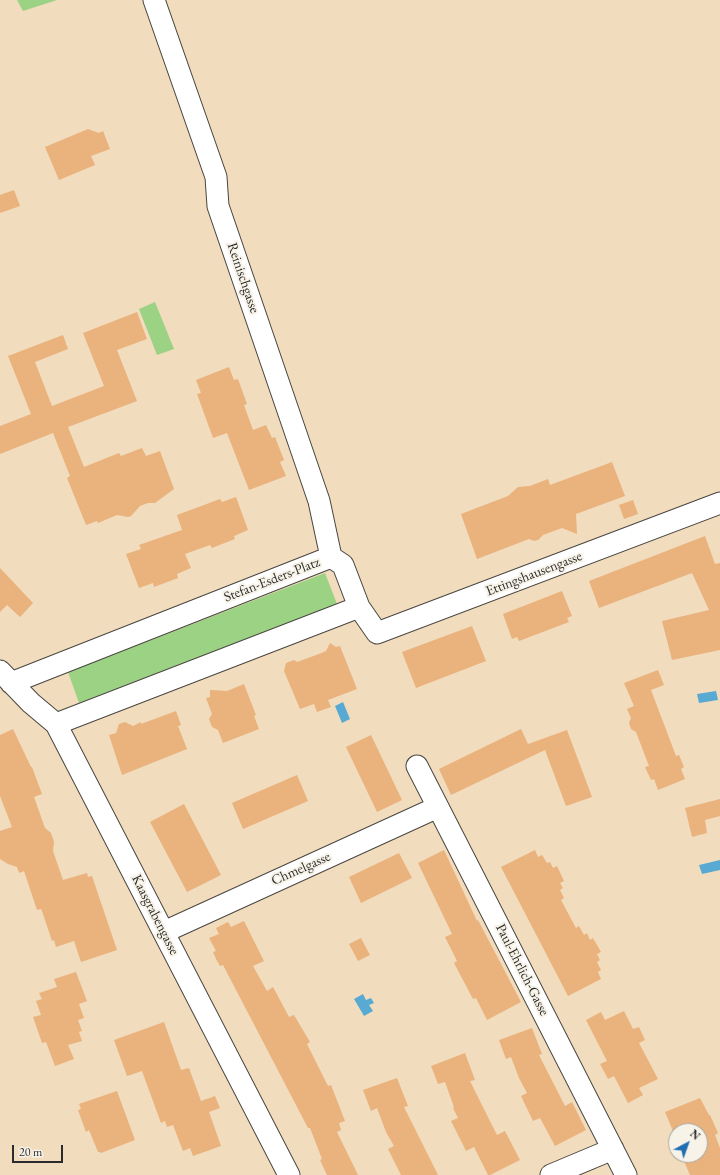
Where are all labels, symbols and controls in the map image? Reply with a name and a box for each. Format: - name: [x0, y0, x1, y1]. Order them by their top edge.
- street label: Reinischgasse: [223, 241, 263, 315]
- street label: Ettingshausengasse: [484, 548, 584, 600]
- street label: Stefan-Esders-Platz: [222, 554, 322, 606]
- street label: Chmelgasse: [269, 849, 333, 889]
- street label: Kaasgrabengasse: [128, 872, 182, 958]
- street label: Paul-Ehrlich-Gasse: [492, 921, 552, 1019]
- north arrow: [668, 1123, 708, 1163]
- text: N: [687, 1126, 703, 1143]
- scale bar: [14, 1137, 65, 1163]
- text: 20 m: [19, 1144, 42, 1160]

